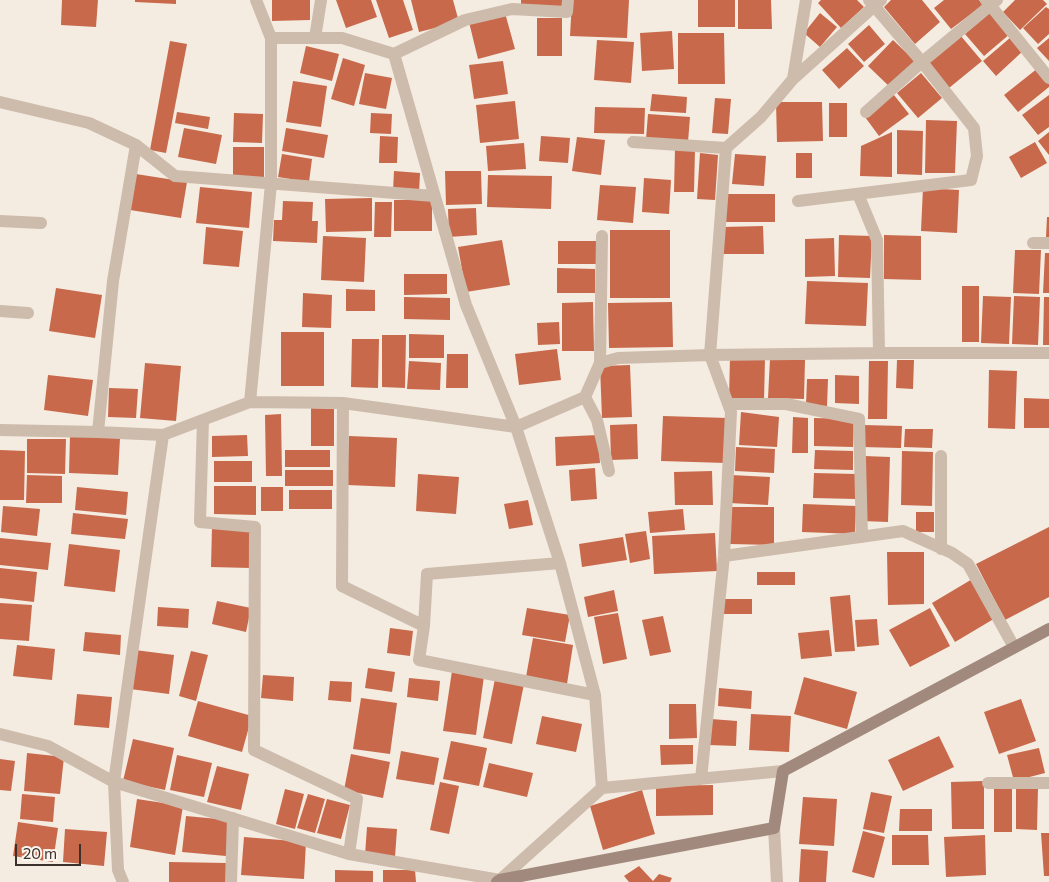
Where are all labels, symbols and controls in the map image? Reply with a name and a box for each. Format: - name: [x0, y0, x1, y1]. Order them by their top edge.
- scale bar: [18, 834, 84, 866]
- text: 20 m: [23, 844, 57, 862]

